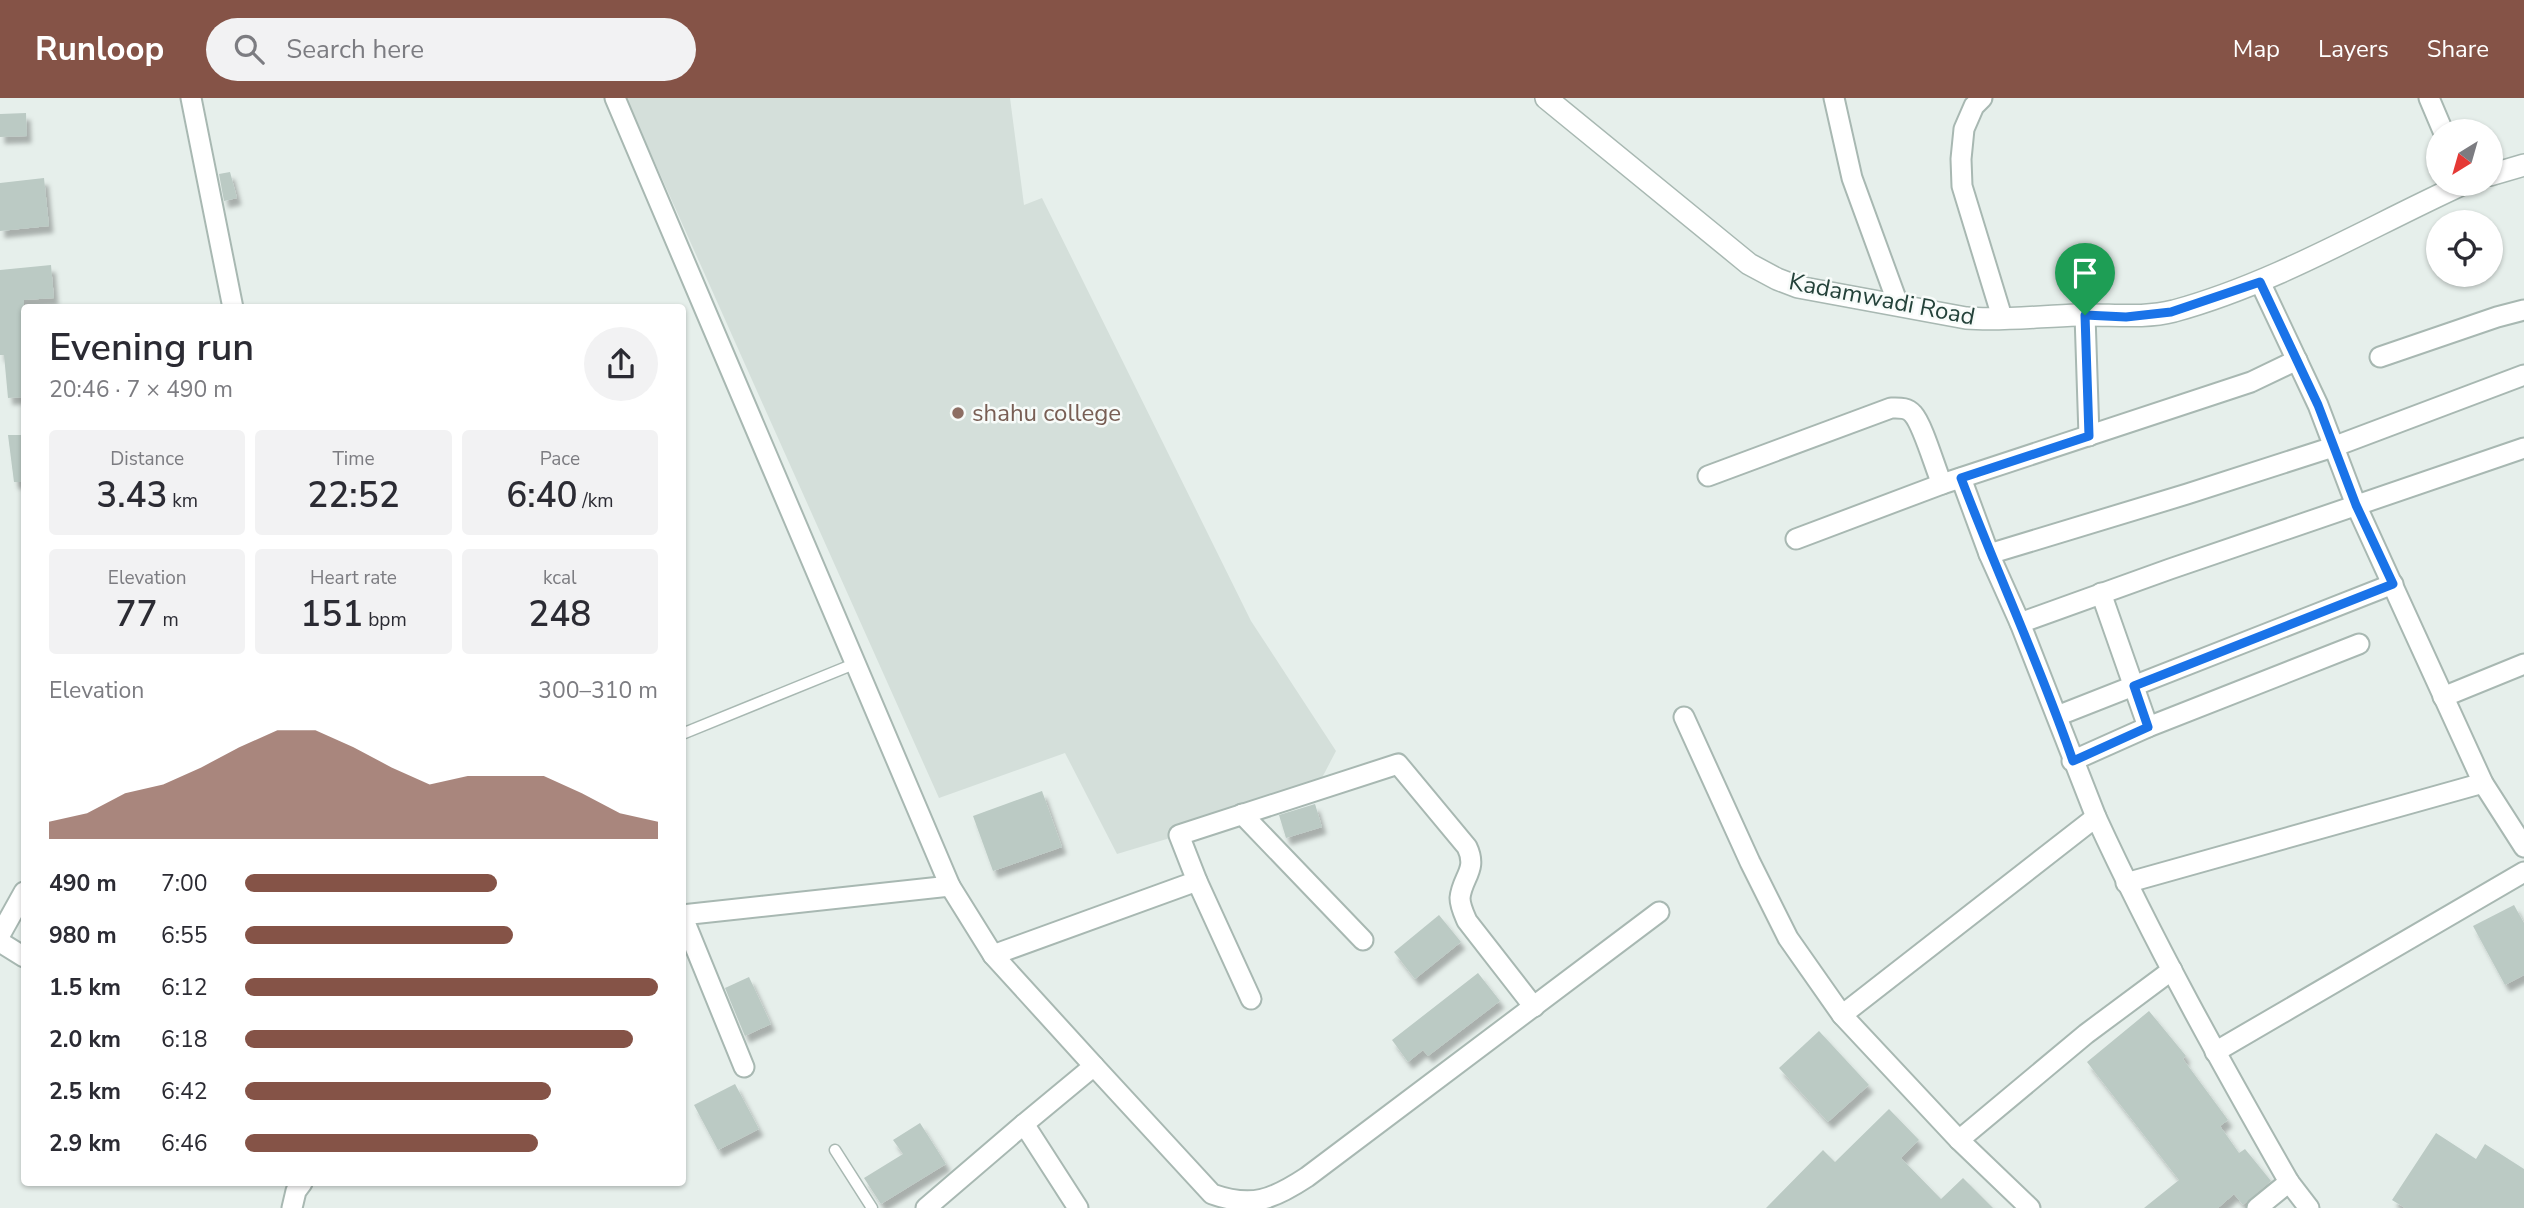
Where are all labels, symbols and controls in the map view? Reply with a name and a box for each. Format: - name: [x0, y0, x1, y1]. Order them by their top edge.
- search box: [206, 18, 696, 81]
- text: Runloop: [35, 27, 164, 72]
- icon: search: [230, 30, 268, 68]
- text: Search here: [286, 32, 424, 67]
- text: Map: [2233, 33, 2280, 65]
- text: Layers: [2318, 33, 2389, 65]
- text: Share: [2427, 33, 2489, 65]
- north arrow: [2426, 119, 2502, 196]
- map controls: [2426, 119, 2503, 287]
- button: locate: [2426, 210, 2503, 287]
- pin: [2055, 243, 2115, 315]
- icon: arrive: [2066, 254, 2104, 292]
- street label: Kadamwadi Road: [1786, 265, 1978, 333]
- text: Evening run: [49, 322, 254, 373]
- button: share: [584, 327, 658, 401]
- text: 20:46 · 7 × 490 m: [49, 374, 233, 405]
- place label: shahu college: [972, 397, 1121, 429]
- marker: shahu college: [950, 405, 966, 421]
- text: Distance: [110, 446, 184, 472]
- text: Time: [332, 446, 375, 472]
- text: Pace: [540, 446, 580, 472]
- text: 3.43: [96, 472, 167, 519]
- text: 22:52: [307, 472, 400, 519]
- text: 6:40: [506, 472, 577, 519]
- text: km: [167, 488, 198, 514]
- text: /km: [577, 488, 613, 514]
- text: Elevation: [108, 565, 187, 591]
- text: Heart rate: [310, 565, 397, 591]
- text: kcal: [543, 565, 577, 591]
- text: 77: [116, 591, 158, 638]
- text: 151: [300, 591, 363, 638]
- text: 248: [528, 591, 591, 638]
- text: m: [158, 607, 179, 633]
- text: bpm: [363, 607, 407, 633]
- text: Elevation: [49, 675, 144, 706]
- text: 300–310 m: [538, 675, 658, 706]
- text: 490 m: [49, 868, 117, 899]
- text: 7:00: [161, 868, 208, 899]
- text: 980 m: [49, 920, 117, 951]
- text: 6:55: [161, 920, 208, 951]
- text: 1.5 km: [49, 972, 121, 1003]
- text: 6:12: [161, 972, 208, 1003]
- text: 2.0 km: [49, 1024, 121, 1055]
- text: 6:18: [161, 1024, 208, 1055]
- text: 2.5 km: [49, 1076, 121, 1107]
- text: 6:42: [161, 1076, 208, 1107]
- text: 2.9 km: [49, 1128, 121, 1159]
- text: 6:46: [161, 1128, 208, 1159]

